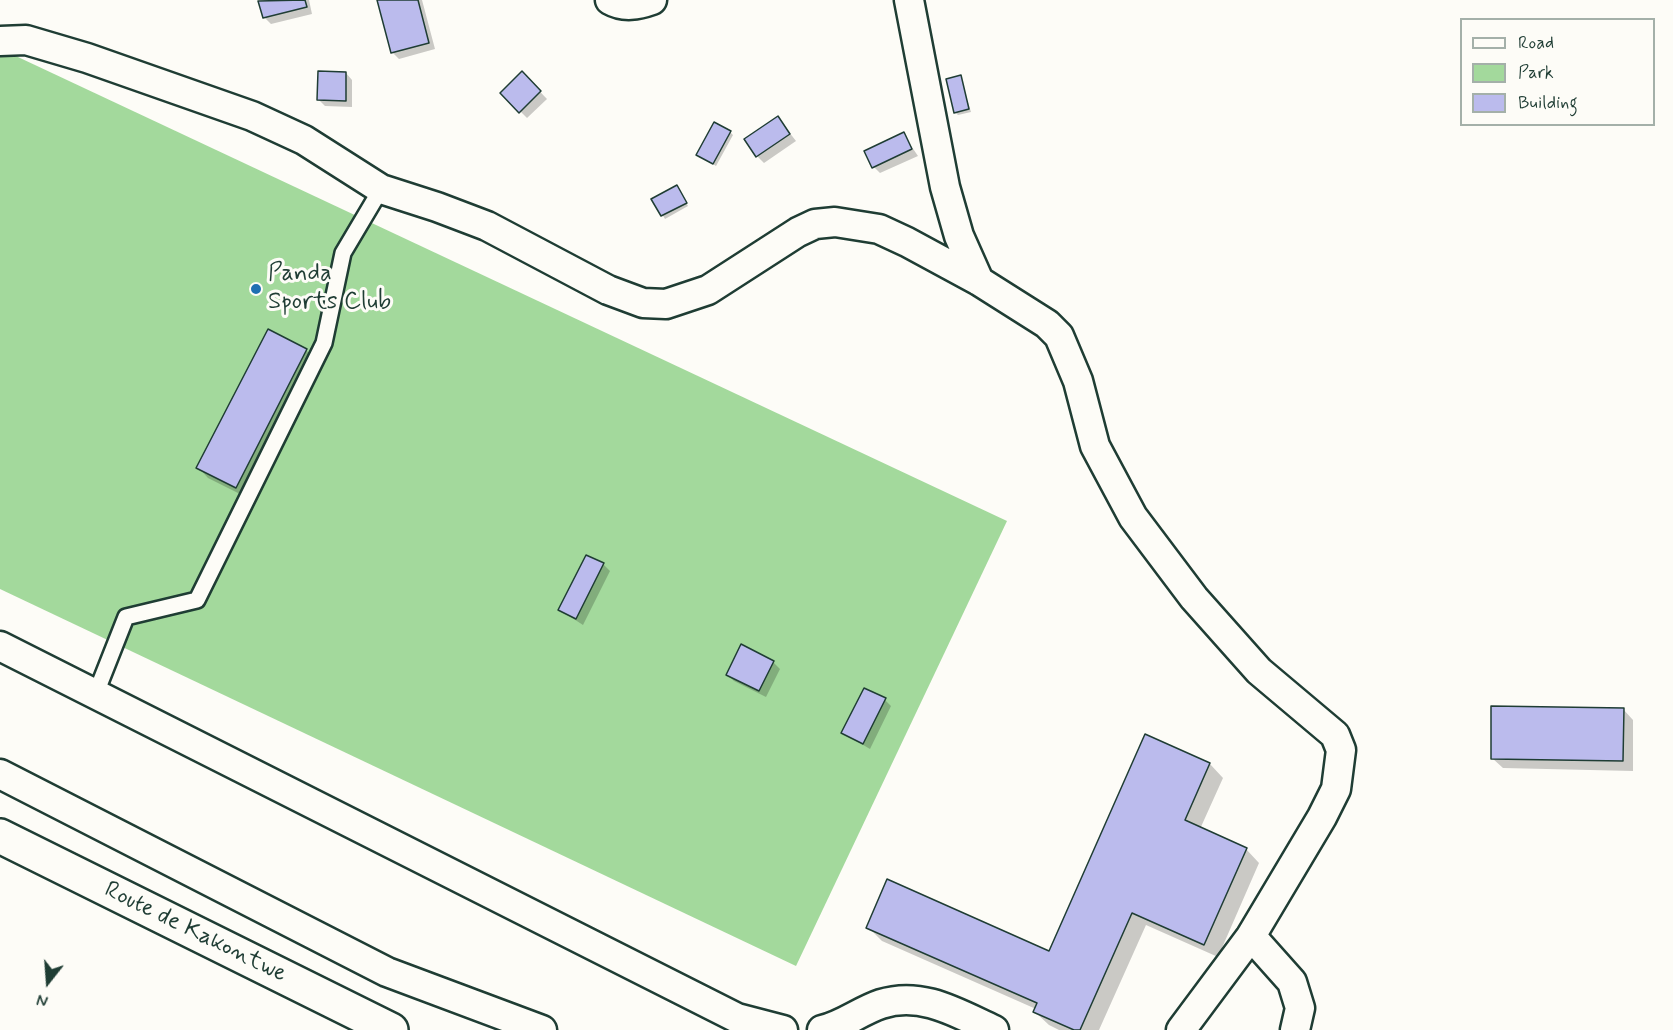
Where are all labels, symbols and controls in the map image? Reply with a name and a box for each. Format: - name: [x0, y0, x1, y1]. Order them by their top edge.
- legend: [1460, 18, 1655, 126]
- text: Road: [1518, 31, 1554, 55]
- text: Park: [1518, 61, 1554, 85]
- text: Building: [1518, 91, 1578, 115]
- place label: Panda Sports Club: [268, 261, 391, 317]
- marker: Panda Sports Club: [249, 282, 263, 296]
- street label: Route de Kakontwe: [99, 876, 291, 990]
- north arrow: [18, 952, 78, 1012]
- text: N: [34, 988, 51, 1011]

